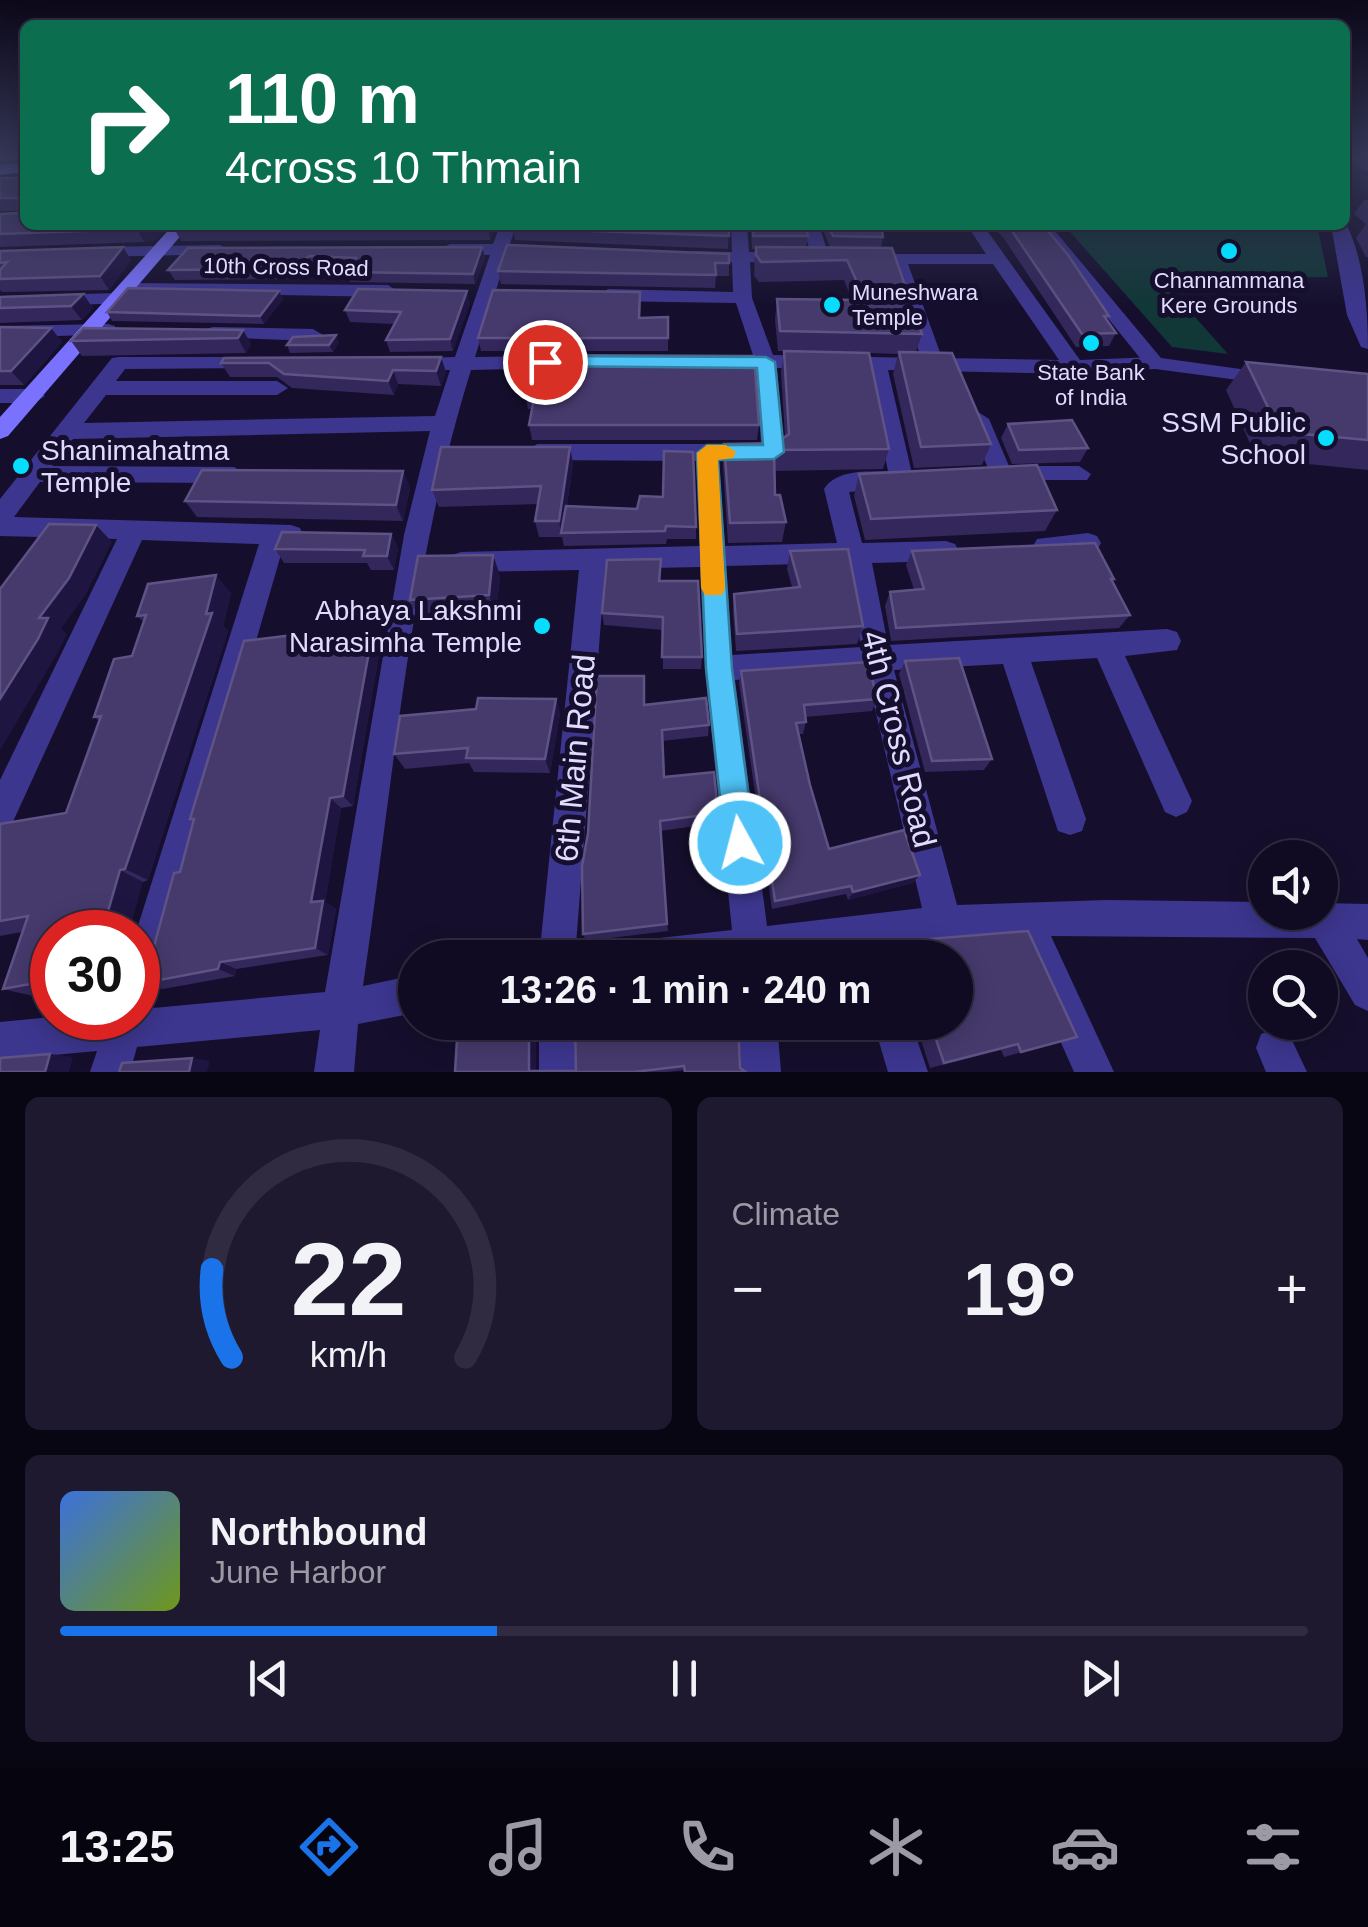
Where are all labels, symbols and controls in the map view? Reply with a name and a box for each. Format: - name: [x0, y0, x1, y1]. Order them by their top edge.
- icon: right: [60, 60, 190, 190]
- text: 110 m: [225, 60, 420, 138]
- text: 4cross 10 Thmain: [225, 142, 582, 193]
- marker: Channammana Kere Grounds: [1218, 240, 1240, 262]
- street label: 10th Cross Road: [203, 253, 369, 281]
- place label: Channammana Kere Grounds: [1154, 268, 1305, 318]
- place label: Muneshwara Temple: [852, 280, 979, 330]
- marker: Muneshwara Temple: [821, 294, 843, 316]
- pin: [503, 320, 588, 405]
- marker: State Bank of India: [1080, 332, 1102, 354]
- icon: arrive: [518, 335, 573, 390]
- place label: State Bank of India: [1037, 360, 1146, 410]
- place label: SSM Public School: [1161, 407, 1306, 470]
- marker: SSM Public School: [1315, 427, 1337, 449]
- place label: Shanimahatma Temple: [41, 435, 230, 498]
- marker: Shanimahatma Temple: [10, 455, 32, 477]
- place label: Abhaya Lakshmi Narasimha Temple: [289, 595, 522, 658]
- marker: Abhaya Lakshmi Narasimha Temple: [531, 615, 553, 637]
- street label: 4th Cross Road: [855, 627, 943, 851]
- street label: 6th Main Road: [548, 653, 602, 863]
- position arrow: [688, 791, 792, 895]
- map controls: [1248, 840, 1338, 1040]
- button: sound: [1248, 840, 1338, 930]
- speed limit sign: 30: [30, 910, 160, 1040]
- button: search: [1248, 950, 1338, 1040]
- text: 13:26 · 1 min · 240 m: [500, 969, 871, 1011]
- text: Climate: [732, 1196, 840, 1232]
- text: 22: [290, 1221, 406, 1337]
- text: 19°: [963, 1247, 1076, 1331]
- text: −: [732, 1258, 764, 1320]
- text: +: [1276, 1258, 1308, 1320]
- text: km/h: [310, 1335, 387, 1375]
- text: Northbound: [210, 1511, 427, 1553]
- text: June Harbor: [210, 1554, 386, 1590]
- icon: previous: [241, 1651, 296, 1706]
- icon: pause: [657, 1651, 712, 1706]
- icon: next: [1073, 1651, 1128, 1706]
- icon: directions: [294, 1812, 364, 1882]
- icon: music: [483, 1812, 553, 1882]
- icon: phone: [672, 1812, 742, 1882]
- icon: climate: [861, 1812, 931, 1882]
- icon: car: [1050, 1812, 1120, 1882]
- icon: filters: [1238, 1812, 1308, 1882]
- text: 13:25: [59, 1821, 175, 1872]

